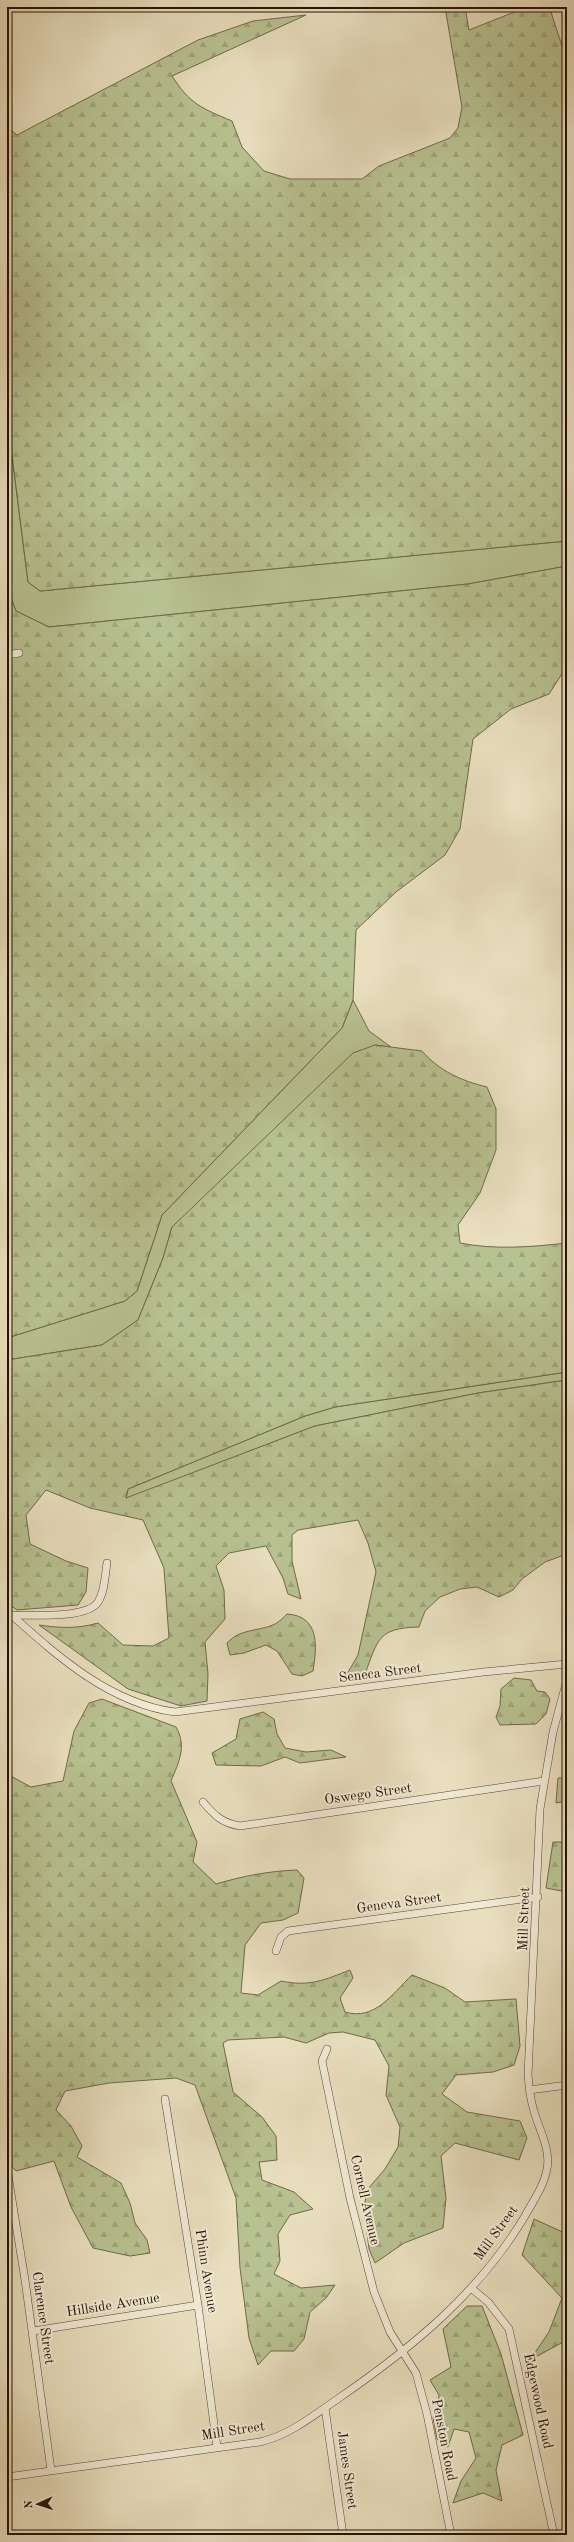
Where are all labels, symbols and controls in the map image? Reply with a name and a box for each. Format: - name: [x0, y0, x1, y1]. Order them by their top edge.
- street label: Seneca Street: [338, 1661, 422, 1685]
- street label: Oswego Street: [323, 1781, 413, 1807]
- street label: Mill Street: [516, 1887, 532, 1951]
- street label: Geneva Street: [356, 1890, 442, 1916]
- street label: Cornell Avenue: [348, 2154, 382, 2246]
- street label: Mill Street: [472, 2203, 521, 2263]
- street label: Phinn Avenue: [192, 2228, 220, 2314]
- street label: Clarence Street: [30, 2271, 56, 2365]
- street label: Hillside Avenue: [65, 2291, 161, 2319]
- street label: Edgewood Road: [521, 2352, 555, 2450]
- street label: Penston Road: [429, 2398, 459, 2482]
- street label: Mill Street: [200, 2419, 266, 2443]
- street label: James Street: [335, 2430, 359, 2510]
- north arrow: [18, 2484, 58, 2524]
- text: N: [24, 2499, 35, 2509]

